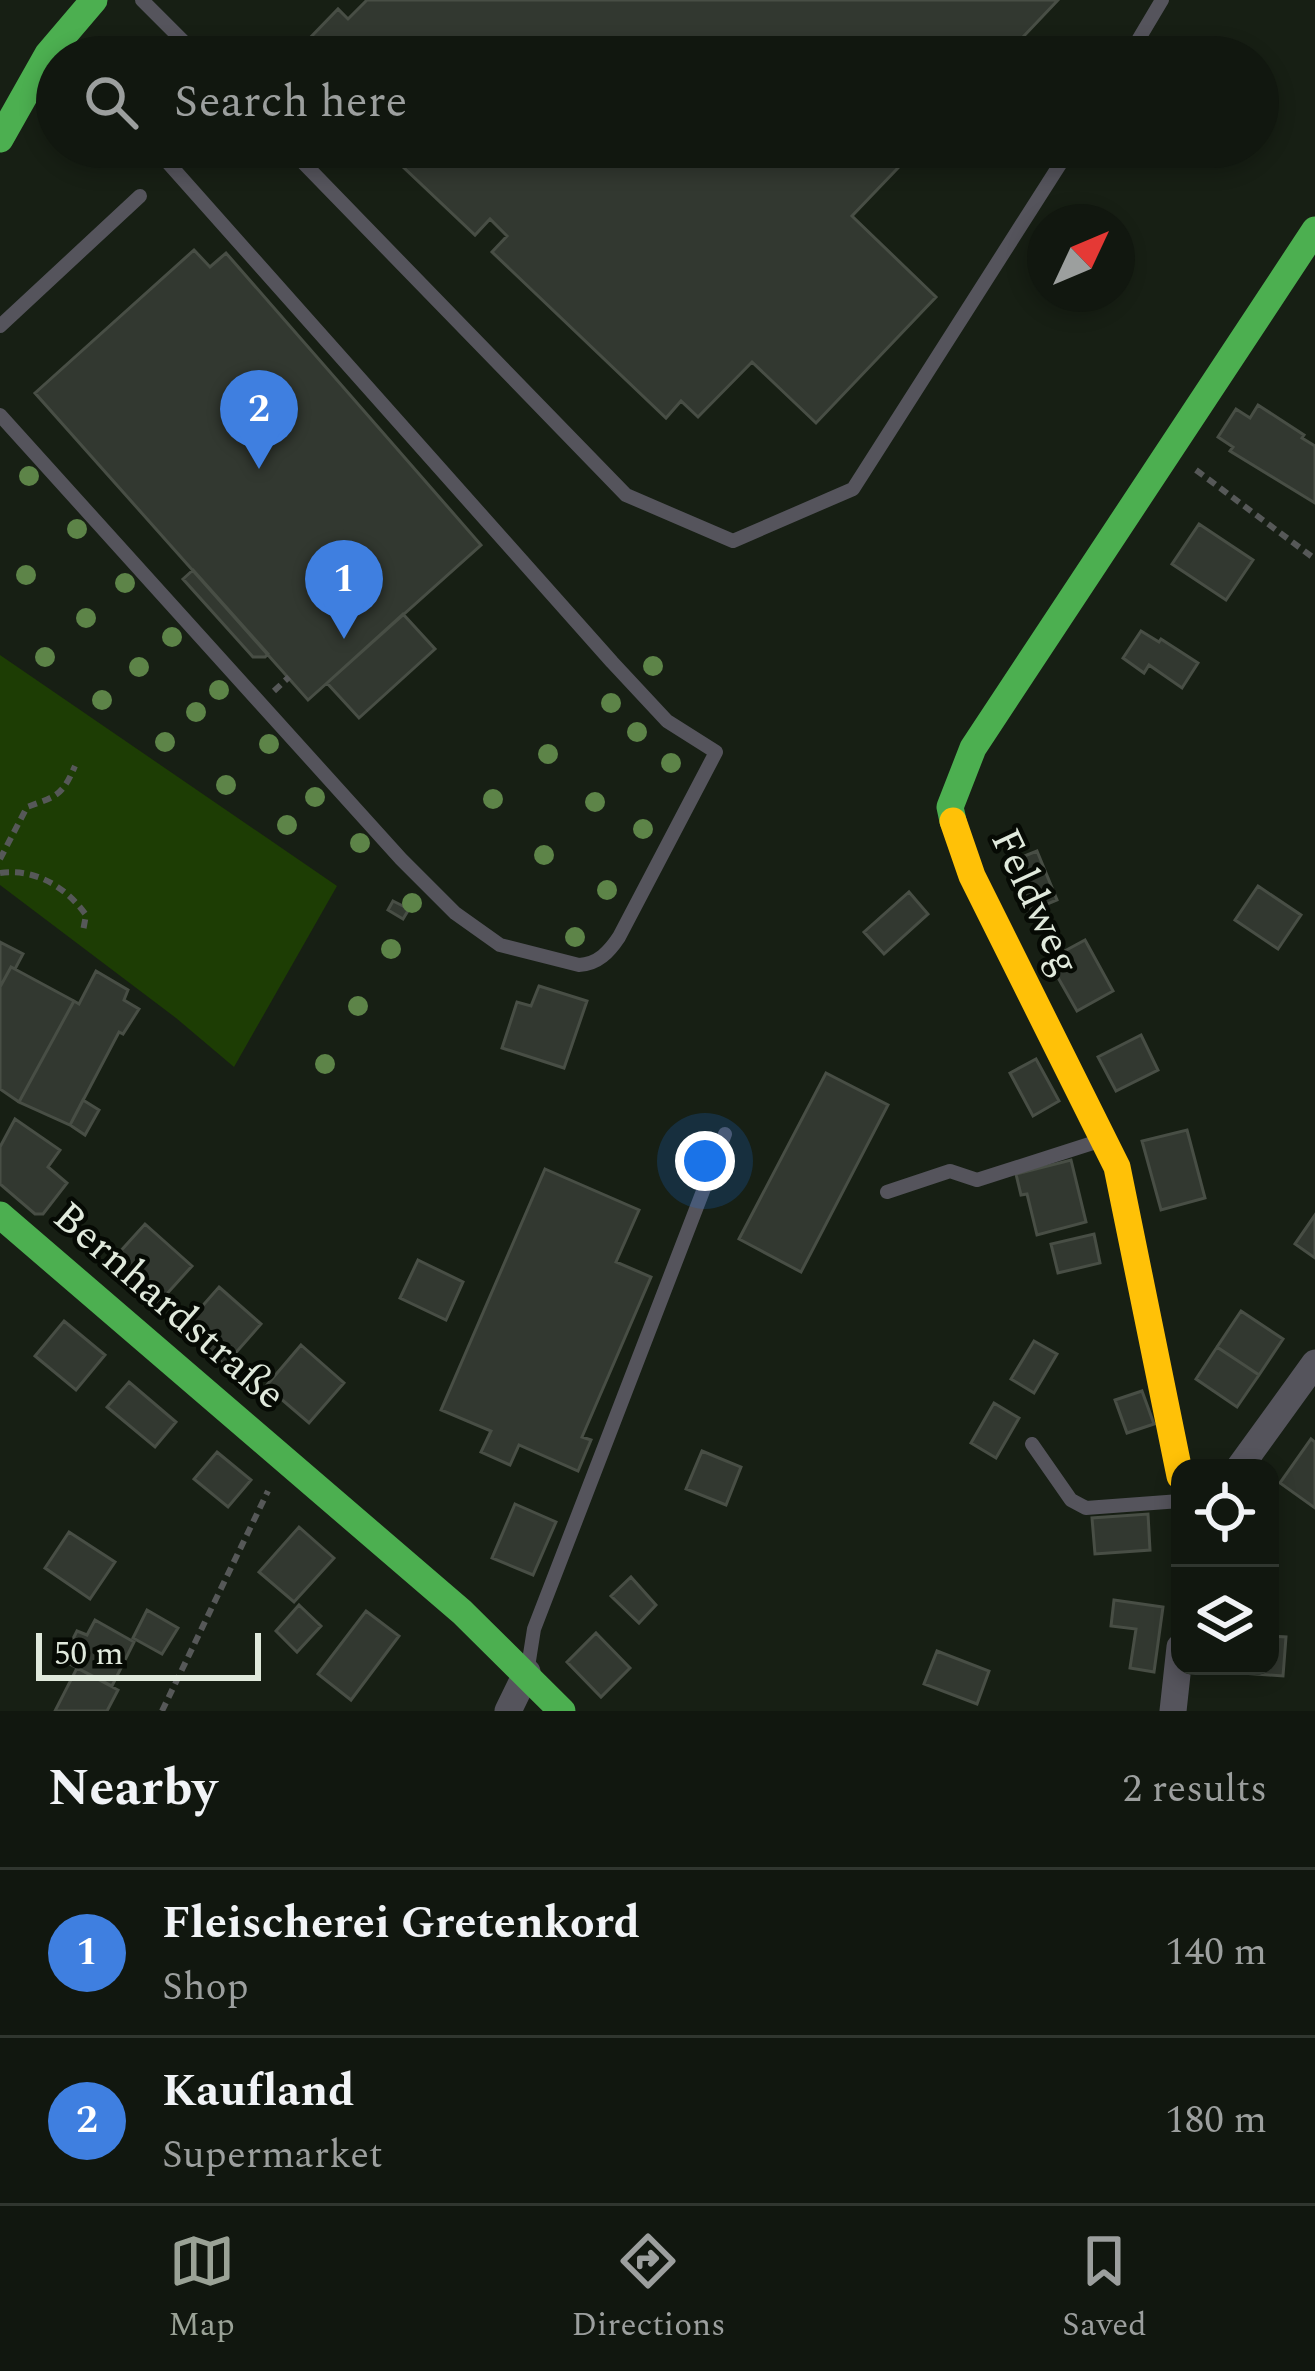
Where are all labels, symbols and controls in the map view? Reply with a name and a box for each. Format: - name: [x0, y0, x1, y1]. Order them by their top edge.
- search box: [36, 36, 1279, 168]
- text: Search here: [174, 68, 407, 137]
- icon: search: [78, 69, 144, 135]
- north arrow: [1027, 204, 1135, 312]
- pin: 2: [220, 370, 298, 469]
- pin: 1: [305, 540, 383, 639]
- street label: Feldweg: [974, 818, 1096, 986]
- your location: [675, 1131, 735, 1191]
- street label: Bernhardstraße: [39, 1187, 299, 1425]
- map controls: [1171, 1459, 1279, 1675]
- button: locate: [1171, 1459, 1279, 1567]
- button: layers: [1171, 1567, 1279, 1675]
- scale bar: [36, 1627, 261, 1680]
- text: 50 m: [54, 1629, 124, 1679]
- text: Nearby: [48, 1750, 217, 1828]
- text: 2 results: [1123, 1760, 1267, 1819]
- text: Fleischerei Gretenkord: [162, 1889, 640, 1958]
- text: 1: [76, 1923, 98, 1982]
- text: 140 m: [1165, 1923, 1267, 1982]
- text: Shop: [162, 1958, 249, 2017]
- text: Kaufland: [162, 2057, 354, 2126]
- text: 2: [76, 2091, 98, 2150]
- text: 180 m: [1165, 2091, 1267, 2150]
- text: Supermarket: [162, 2126, 383, 2185]
- tab: Map: [168, 2228, 235, 2350]
- tab: Directions: [571, 2228, 725, 2350]
- tab: Saved: [1062, 2228, 1147, 2350]

